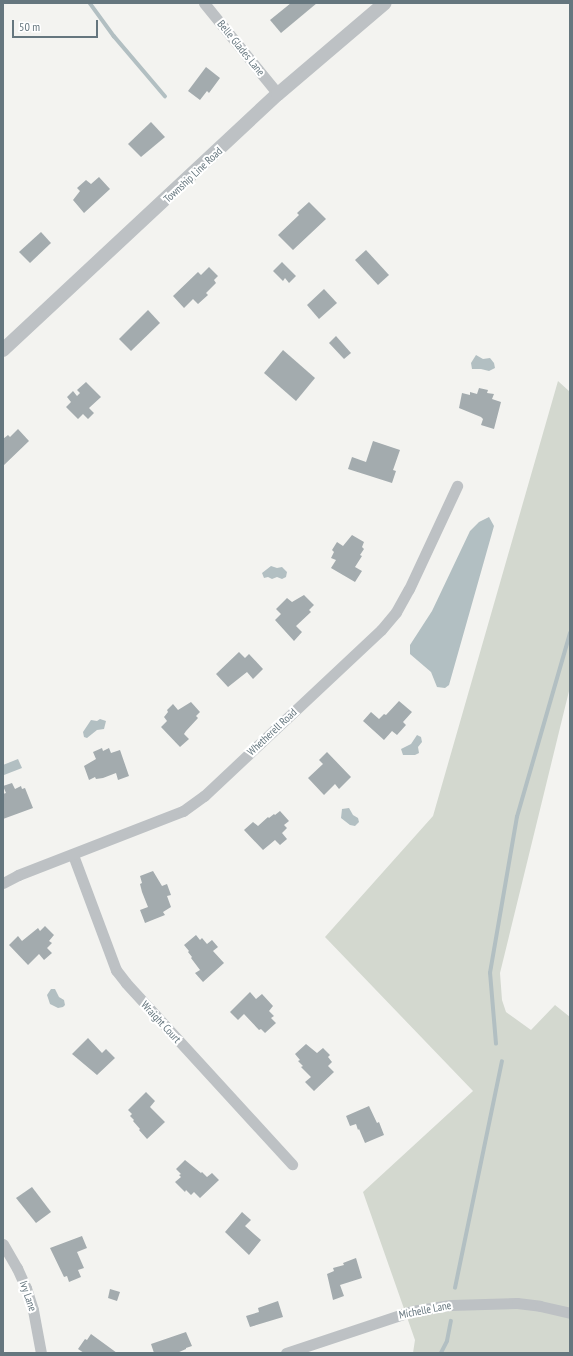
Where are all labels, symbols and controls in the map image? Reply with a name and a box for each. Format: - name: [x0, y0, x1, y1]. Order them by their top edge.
- scale bar: [14, 12, 100, 38]
- street label: Belle Glades Lane: [215, 18, 267, 78]
- text: 50 m: [19, 19, 40, 34]
- street label: Township Line Road: [161, 145, 225, 205]
- street label: Whetherell Road: [244, 706, 300, 758]
- street label: Wraight Court: [138, 998, 184, 1046]
- street label: Ivy Lane: [17, 1279, 39, 1313]
- street label: Michelle Lane: [398, 1298, 452, 1322]

